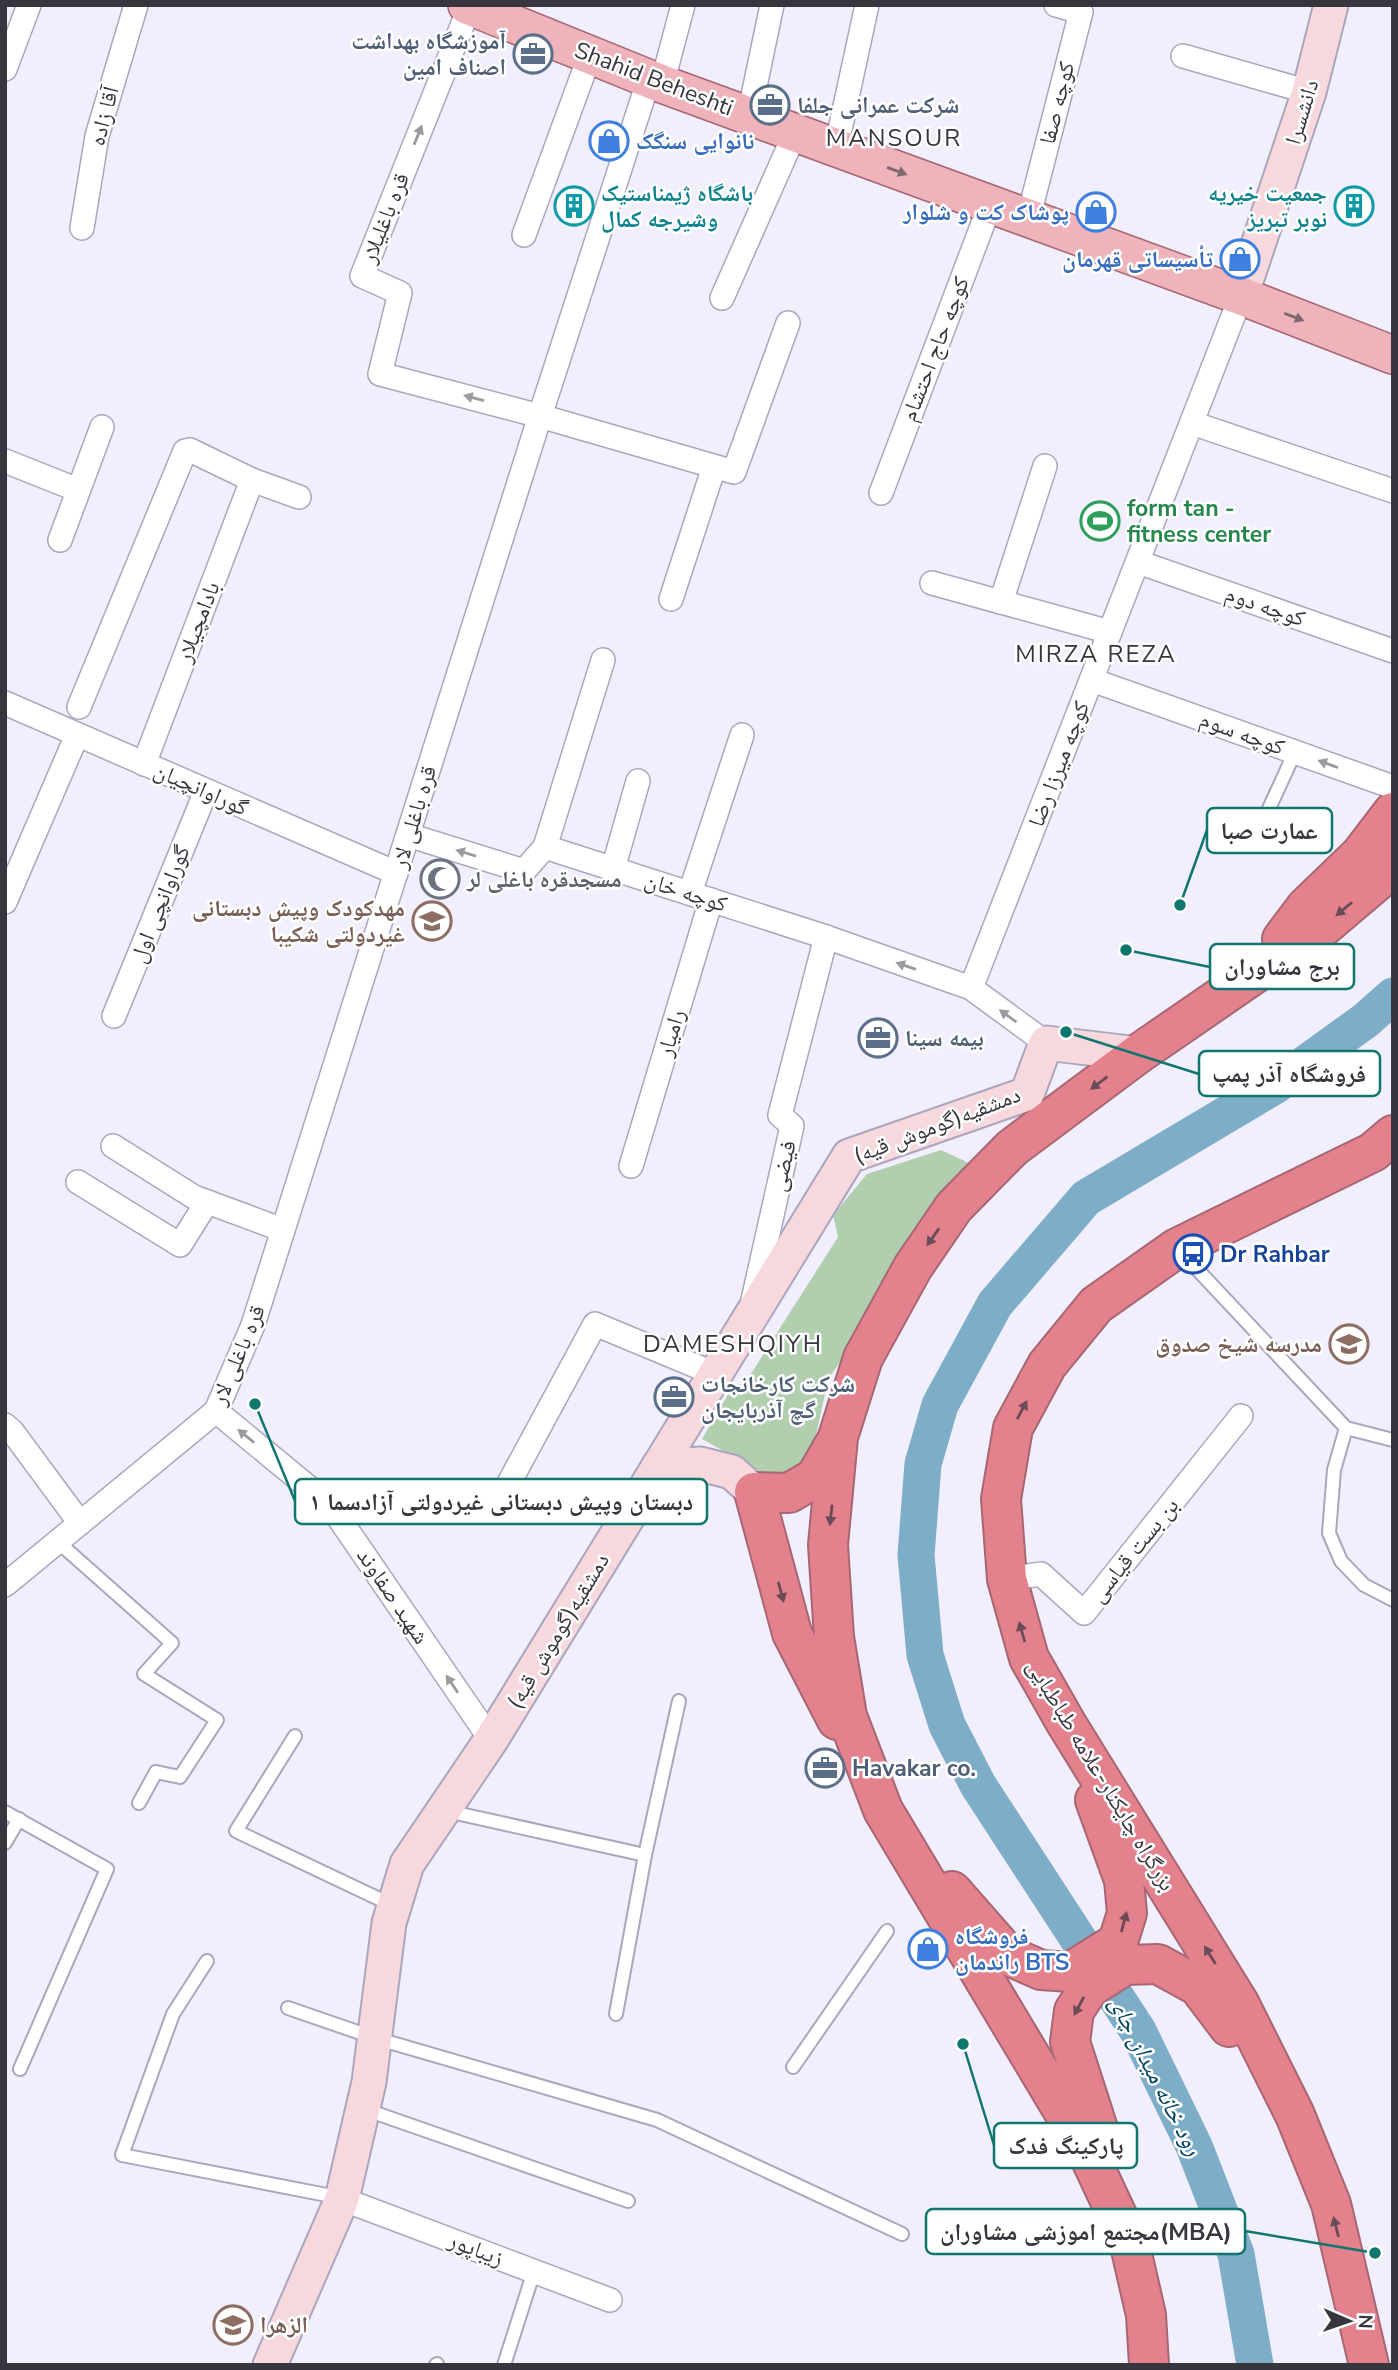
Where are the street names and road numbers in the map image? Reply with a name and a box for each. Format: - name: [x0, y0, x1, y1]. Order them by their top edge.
- street label: Shahid Beheshti: [570, 34, 738, 124]
- street label: کوچه صفا: [1032, 58, 1082, 148]
- street label: دانشسرا: [1277, 76, 1327, 148]
- street label: آقا زاده: [81, 82, 127, 149]
- street label: قره باغلیلار: [352, 168, 417, 269]
- street label: کوچه حاج احتشام: [893, 272, 977, 426]
- street label: بادامچیلار: [168, 577, 228, 668]
- street label: کوچه دوم: [1221, 578, 1310, 634]
- street label: کوچه میرزا رضا: [1021, 696, 1097, 831]
- street label: کوچه سوم: [1195, 703, 1289, 763]
- street label: گوراوانچیان: [149, 754, 253, 824]
- street label: قره باغلی لار: [383, 762, 444, 873]
- street label: گوراوانچی اول: [122, 840, 198, 967]
- street label: کوچه خان: [641, 864, 732, 920]
- street label: رامیار: [649, 1006, 693, 1061]
- street label: دمشقیه(گوموش قیه): [849, 1079, 1025, 1171]
- street label: فیضی: [762, 1137, 804, 1195]
- street label: قره باغلی لار: [203, 1300, 273, 1411]
- street label: بن بست قیاسی: [1082, 1491, 1186, 1609]
- street label: شهید صفاوند: [349, 1542, 437, 1650]
- street label: دمشقیه(گوموش قیه): [499, 1547, 617, 1715]
- street label: بزرگراه چایکنار-علامه طباطبایی: [1019, 1653, 1183, 1897]
- street label: زیباپور: [443, 2224, 508, 2274]

